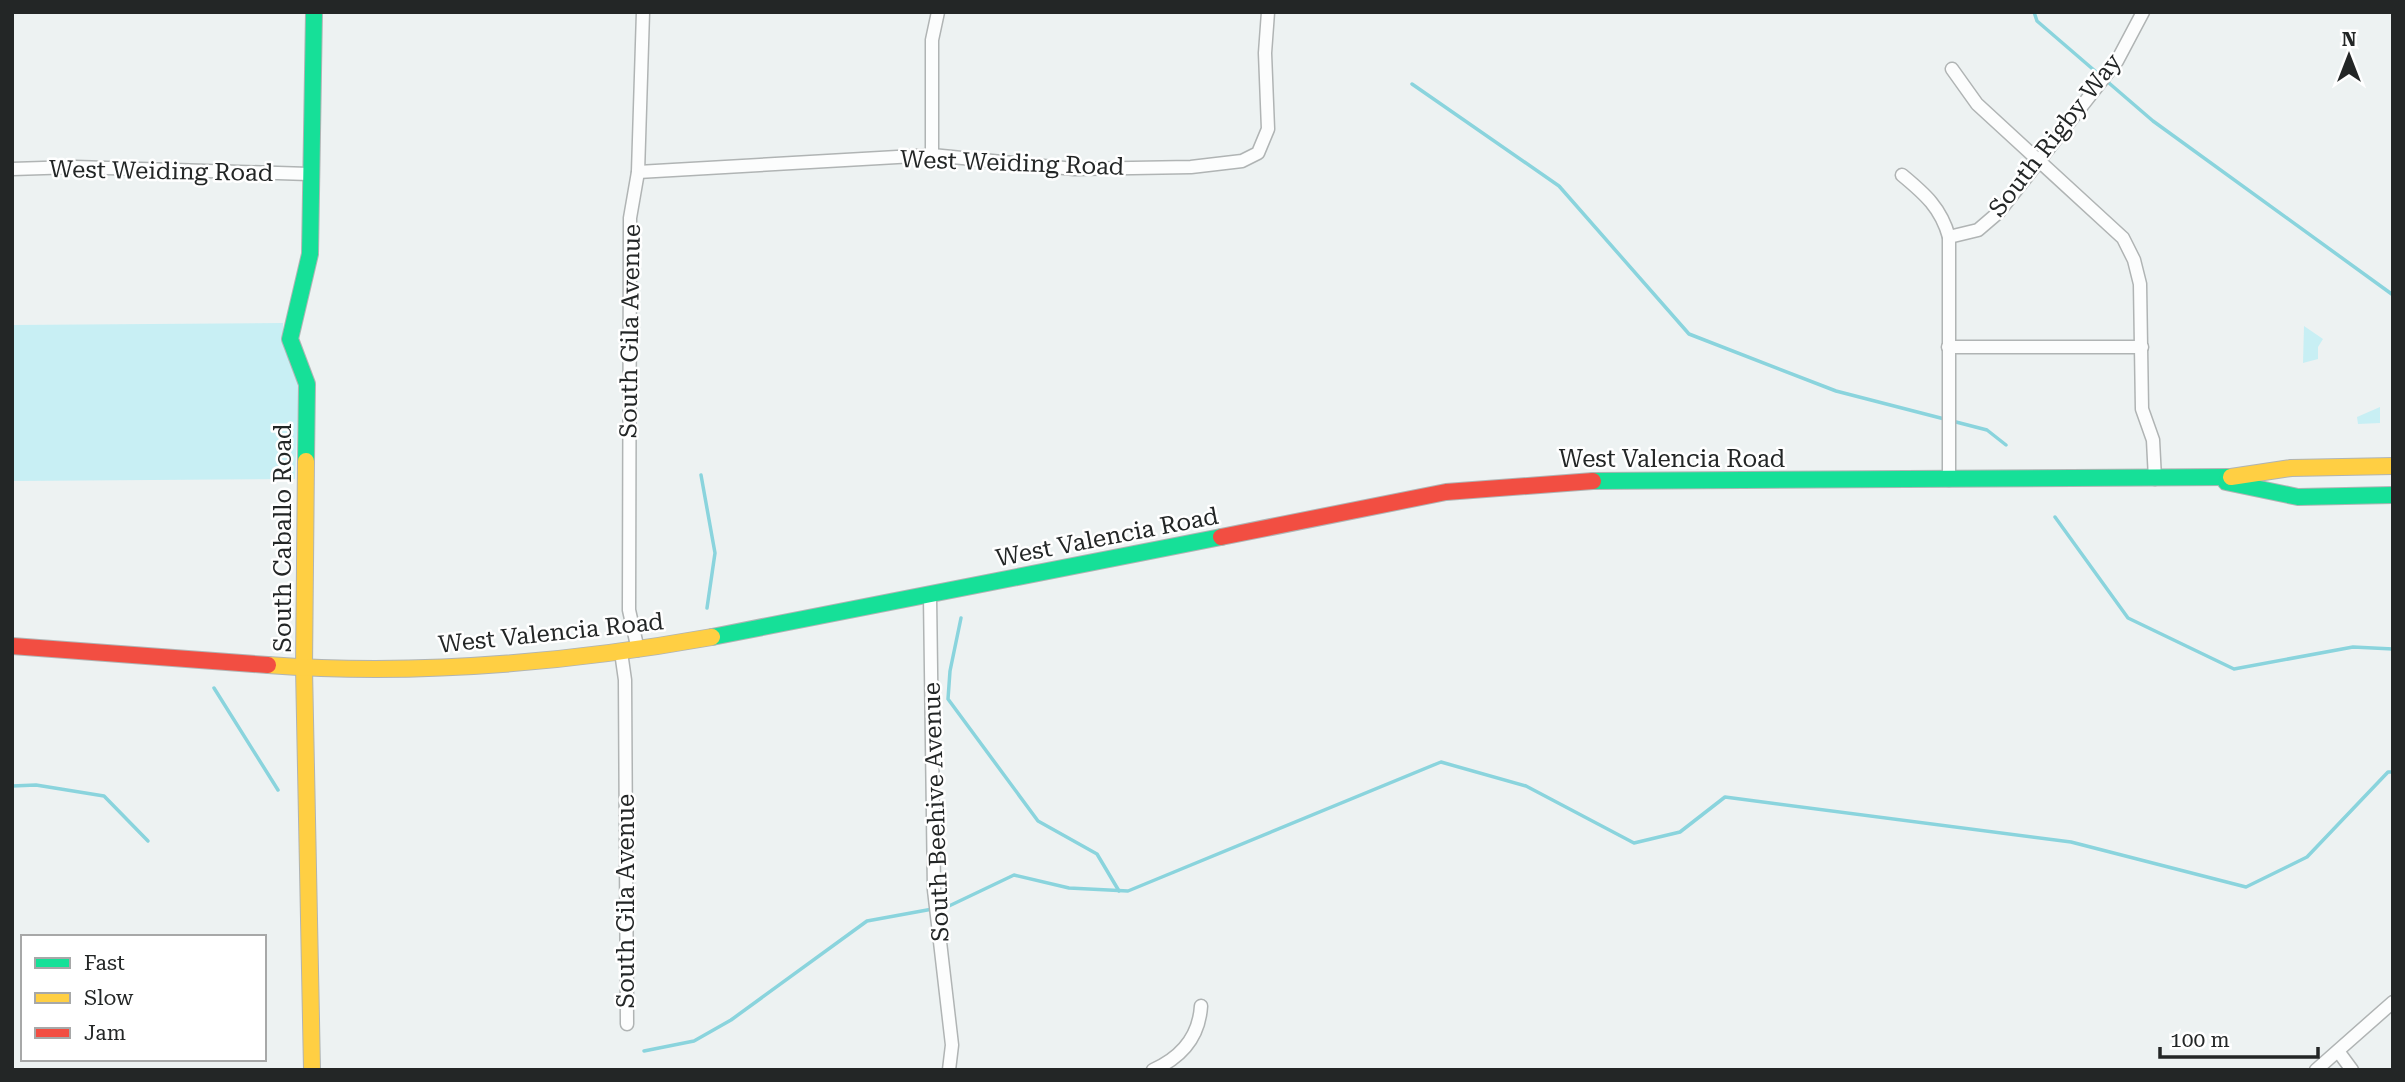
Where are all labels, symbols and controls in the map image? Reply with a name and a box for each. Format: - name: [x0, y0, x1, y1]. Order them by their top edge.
- north arrow: [2314, 21, 2384, 91]
- text: N: [2342, 28, 2357, 51]
- street label: South Rigby Way: [1983, 47, 2128, 222]
- street label: West Weiding Road: [899, 145, 1125, 181]
- street label: West Weiding Road: [49, 155, 273, 187]
- street label: South Gila Avenue: [614, 224, 646, 438]
- street label: South Caballo Road: [269, 424, 297, 652]
- street label: West Valencia Road: [1559, 445, 1785, 473]
- street label: West Valencia Road: [993, 502, 1221, 572]
- street label: West Valencia Road: [437, 607, 665, 659]
- street label: South Beehive Avenue: [917, 682, 955, 942]
- street label: South Gila Avenue: [612, 794, 640, 1008]
- legend: [21, 935, 266, 1061]
- text: Fast: [84, 951, 125, 975]
- text: Slow: [84, 986, 134, 1010]
- scale bar: [2160, 1016, 2318, 1060]
- text: Jam: [84, 1021, 126, 1045]
- text: 100 m: [2170, 1028, 2230, 1052]

